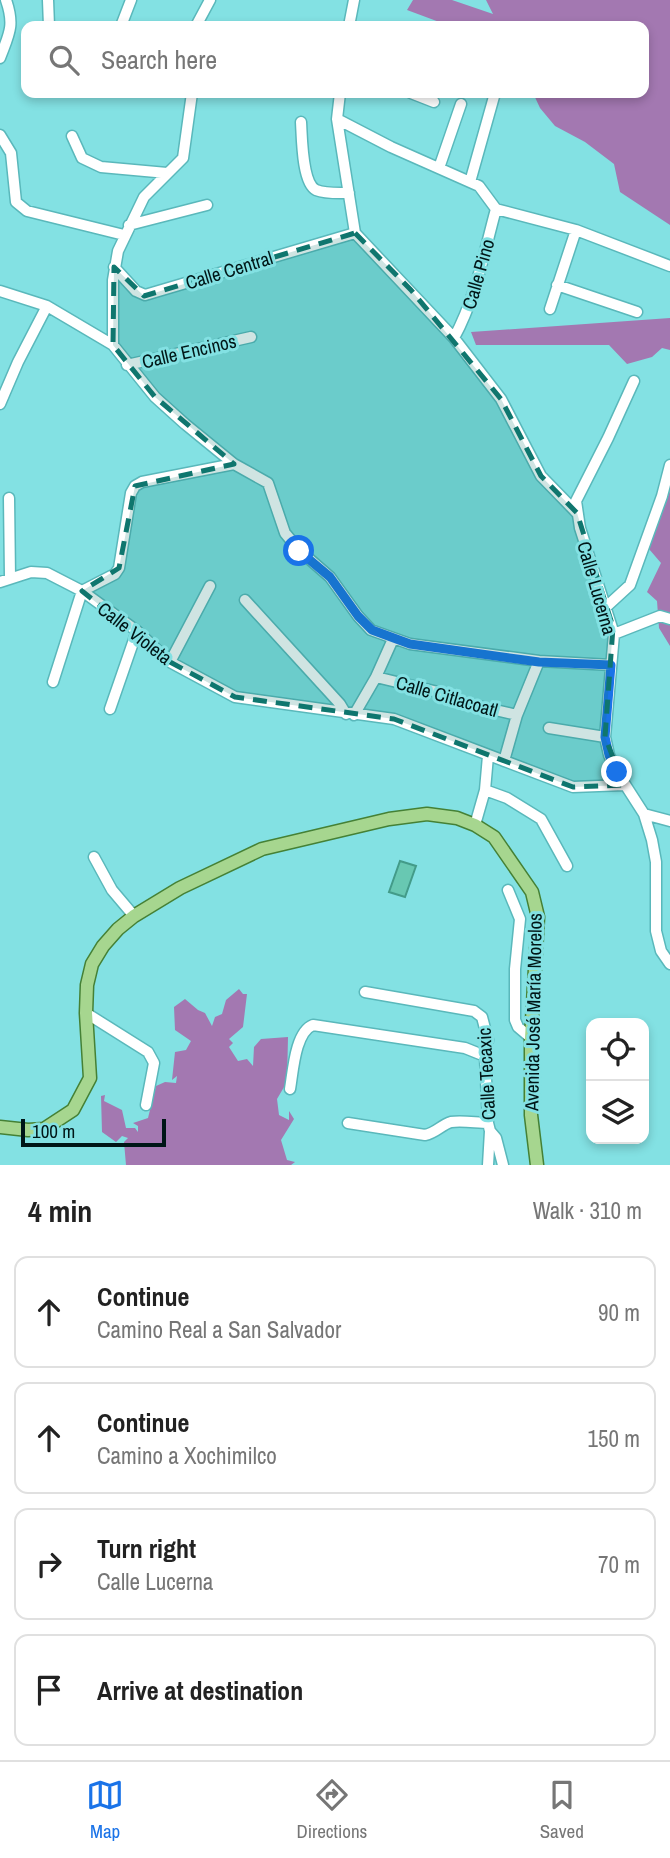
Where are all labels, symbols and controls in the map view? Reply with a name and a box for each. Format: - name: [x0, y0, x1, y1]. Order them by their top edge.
- search box: [21, 21, 649, 98]
- icon: search: [45, 41, 83, 79]
- text: Search here: [101, 42, 217, 77]
- street label: Calle Pino: [456, 236, 500, 312]
- street label: Calle Central: [182, 244, 276, 296]
- street label: Calle Encinos: [139, 327, 239, 374]
- route start: [283, 535, 314, 566]
- street label: Calle Lucerna: [571, 538, 623, 638]
- street label: Calle Violeta: [92, 596, 178, 671]
- street label: Calle Citlacoatl: [393, 669, 501, 723]
- route end: [601, 756, 632, 787]
- street label: Avenida José María Morelos: [518, 913, 548, 1112]
- map controls: [586, 1018, 649, 1144]
- button: locate: [586, 1018, 649, 1081]
- street label: Calle Tecaxic: [471, 1027, 501, 1121]
- button: layers: [586, 1081, 649, 1144]
- scale bar: [21, 1116, 166, 1148]
- text: 100 m: [32, 1118, 75, 1144]
- text: 4 min: [28, 1191, 92, 1231]
- text: Walk · 310 m: [533, 1195, 642, 1226]
- text: Continue: [97, 1279, 189, 1314]
- icon: ahead: [30, 1293, 68, 1331]
- text: 90 m: [598, 1297, 640, 1328]
- text: Camino Real a San Salvador: [97, 1314, 341, 1345]
- text: Continue: [97, 1405, 189, 1440]
- icon: ahead: [30, 1419, 68, 1457]
- text: 150 m: [588, 1423, 640, 1454]
- text: Camino a Xochimilco: [97, 1440, 277, 1471]
- text: Turn right: [97, 1531, 196, 1566]
- icon: right: [30, 1545, 68, 1583]
- text: 70 m: [598, 1549, 640, 1580]
- text: Calle Lucerna: [97, 1566, 213, 1597]
- icon: arrive: [30, 1671, 68, 1709]
- text: Arrive at destination: [97, 1673, 303, 1708]
- tab: Map: [86, 1776, 124, 1844]
- tab: Directions: [296, 1776, 367, 1844]
- tab: Saved: [540, 1776, 584, 1844]

